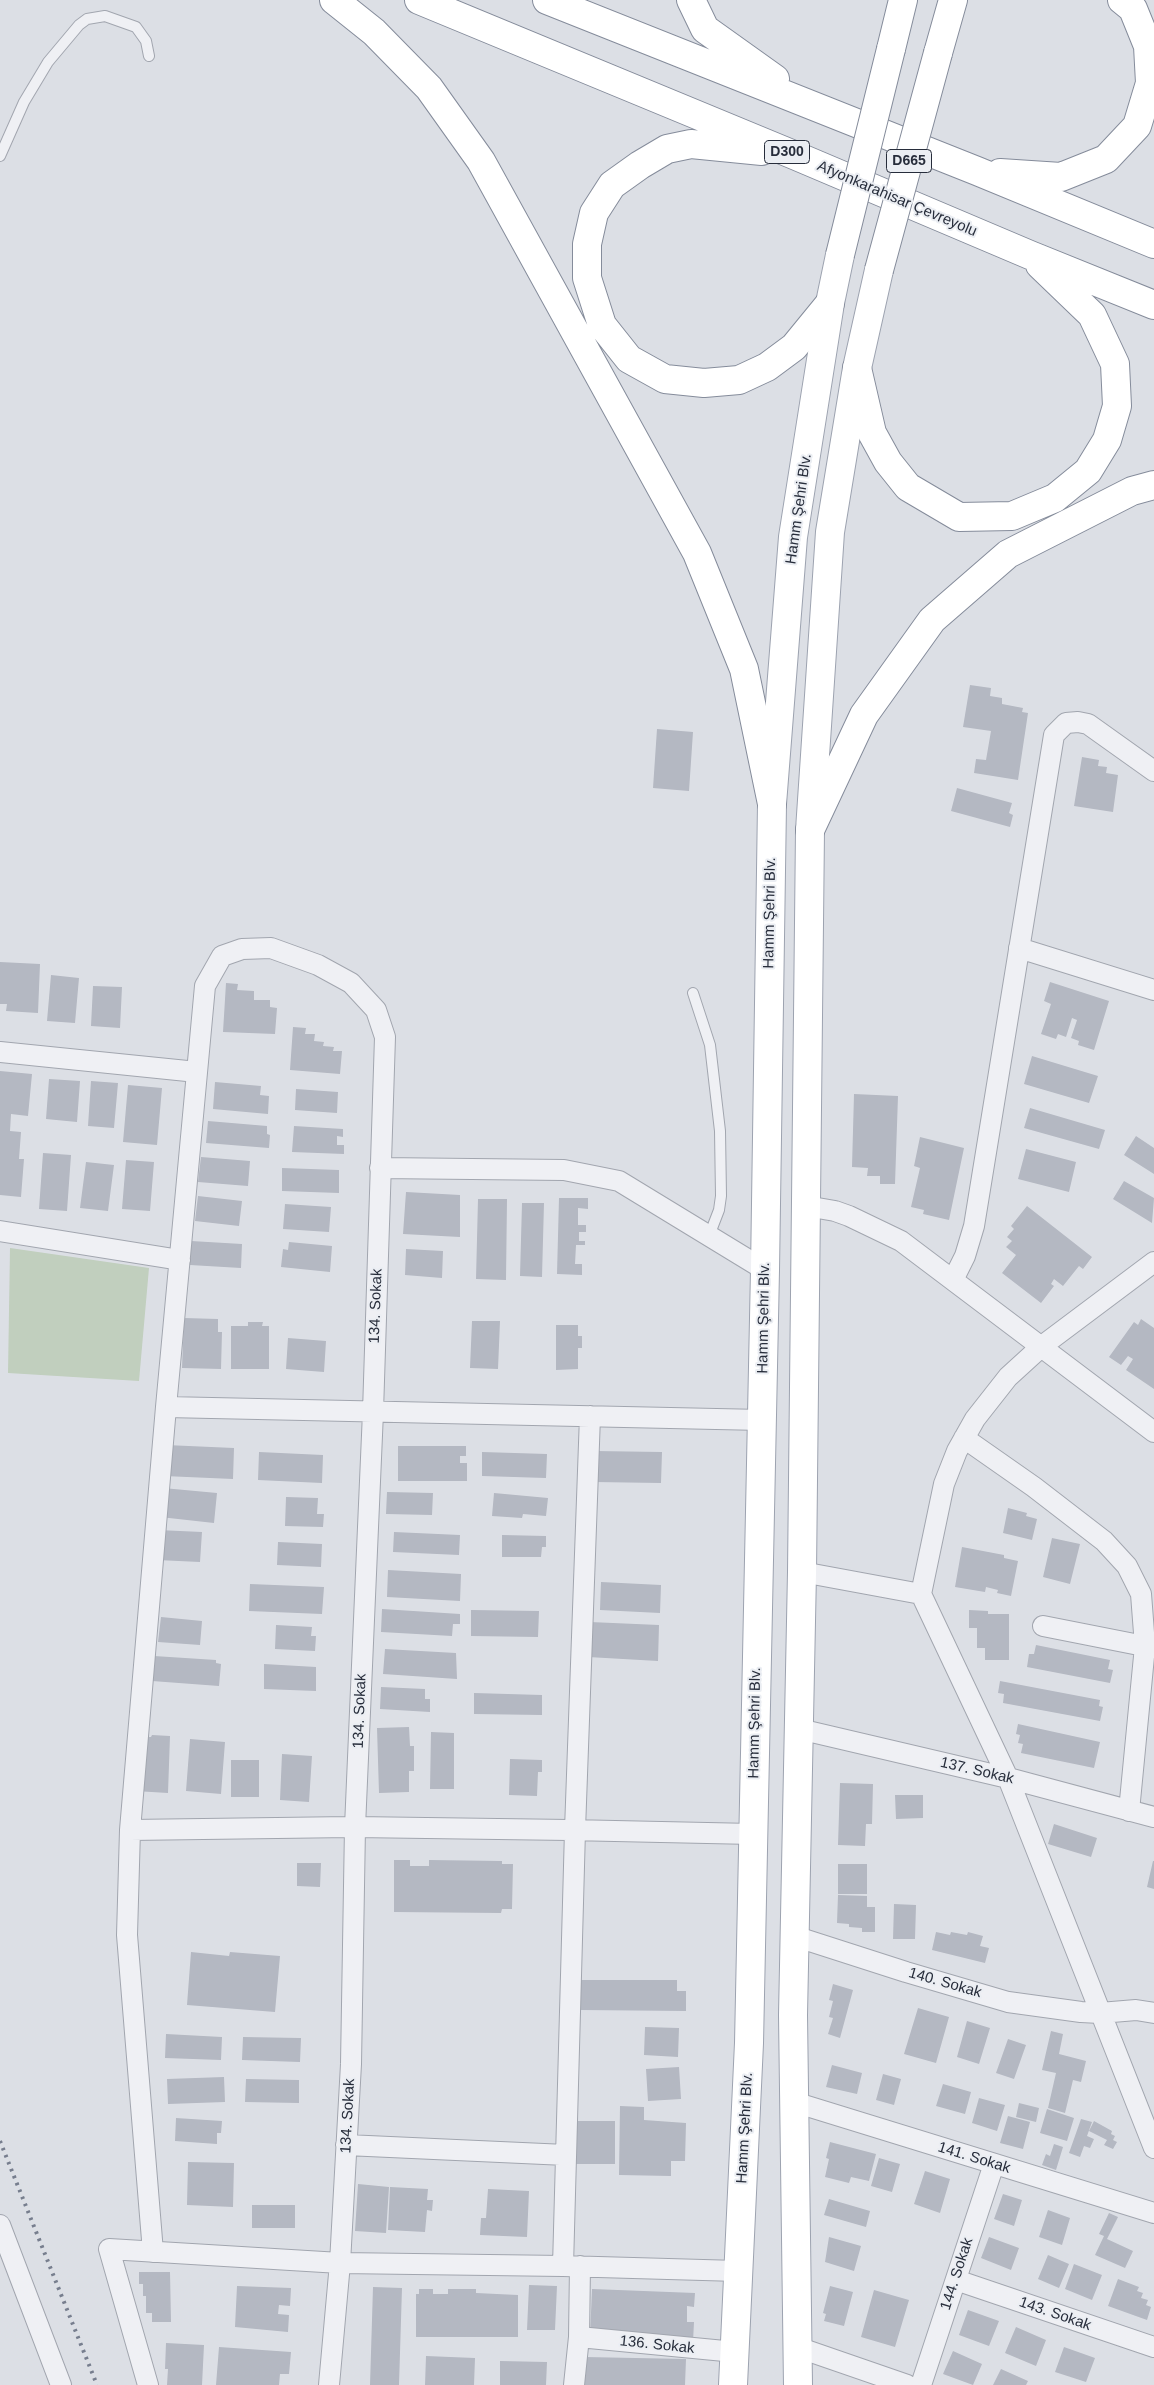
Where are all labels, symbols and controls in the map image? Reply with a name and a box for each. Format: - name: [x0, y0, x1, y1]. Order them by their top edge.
- road number: D300: [764, 140, 810, 163]
- road number: D665: [886, 150, 932, 172]
- street label: Afyonkarahisar Çevreyolu: [814, 157, 980, 241]
- street label: Hamm Şehri Blv.: [782, 453, 816, 565]
- street label: Hamm Şehri Blv.: [760, 857, 780, 969]
- street label: Hamm Şehri Blv.: [754, 1262, 774, 1374]
- street label: 134. Sokak: [366, 1268, 386, 1344]
- street label: Hamm Şehri Blv.: [745, 1667, 765, 1779]
- street label: 134. Sokak: [350, 1673, 370, 1749]
- street label: 137. Sokak: [938, 1754, 1016, 1788]
- street label: 140. Sokak: [906, 1964, 984, 2002]
- street label: Hamm Şehri Blv.: [733, 2072, 757, 2184]
- street label: 134. Sokak: [337, 2078, 359, 2154]
- street label: 141. Sokak: [935, 2138, 1013, 2178]
- street label: 144. Sokak: [937, 2236, 977, 2312]
- street label: 143. Sokak: [1017, 2293, 1093, 2335]
- street label: 136. Sokak: [619, 2332, 695, 2358]

